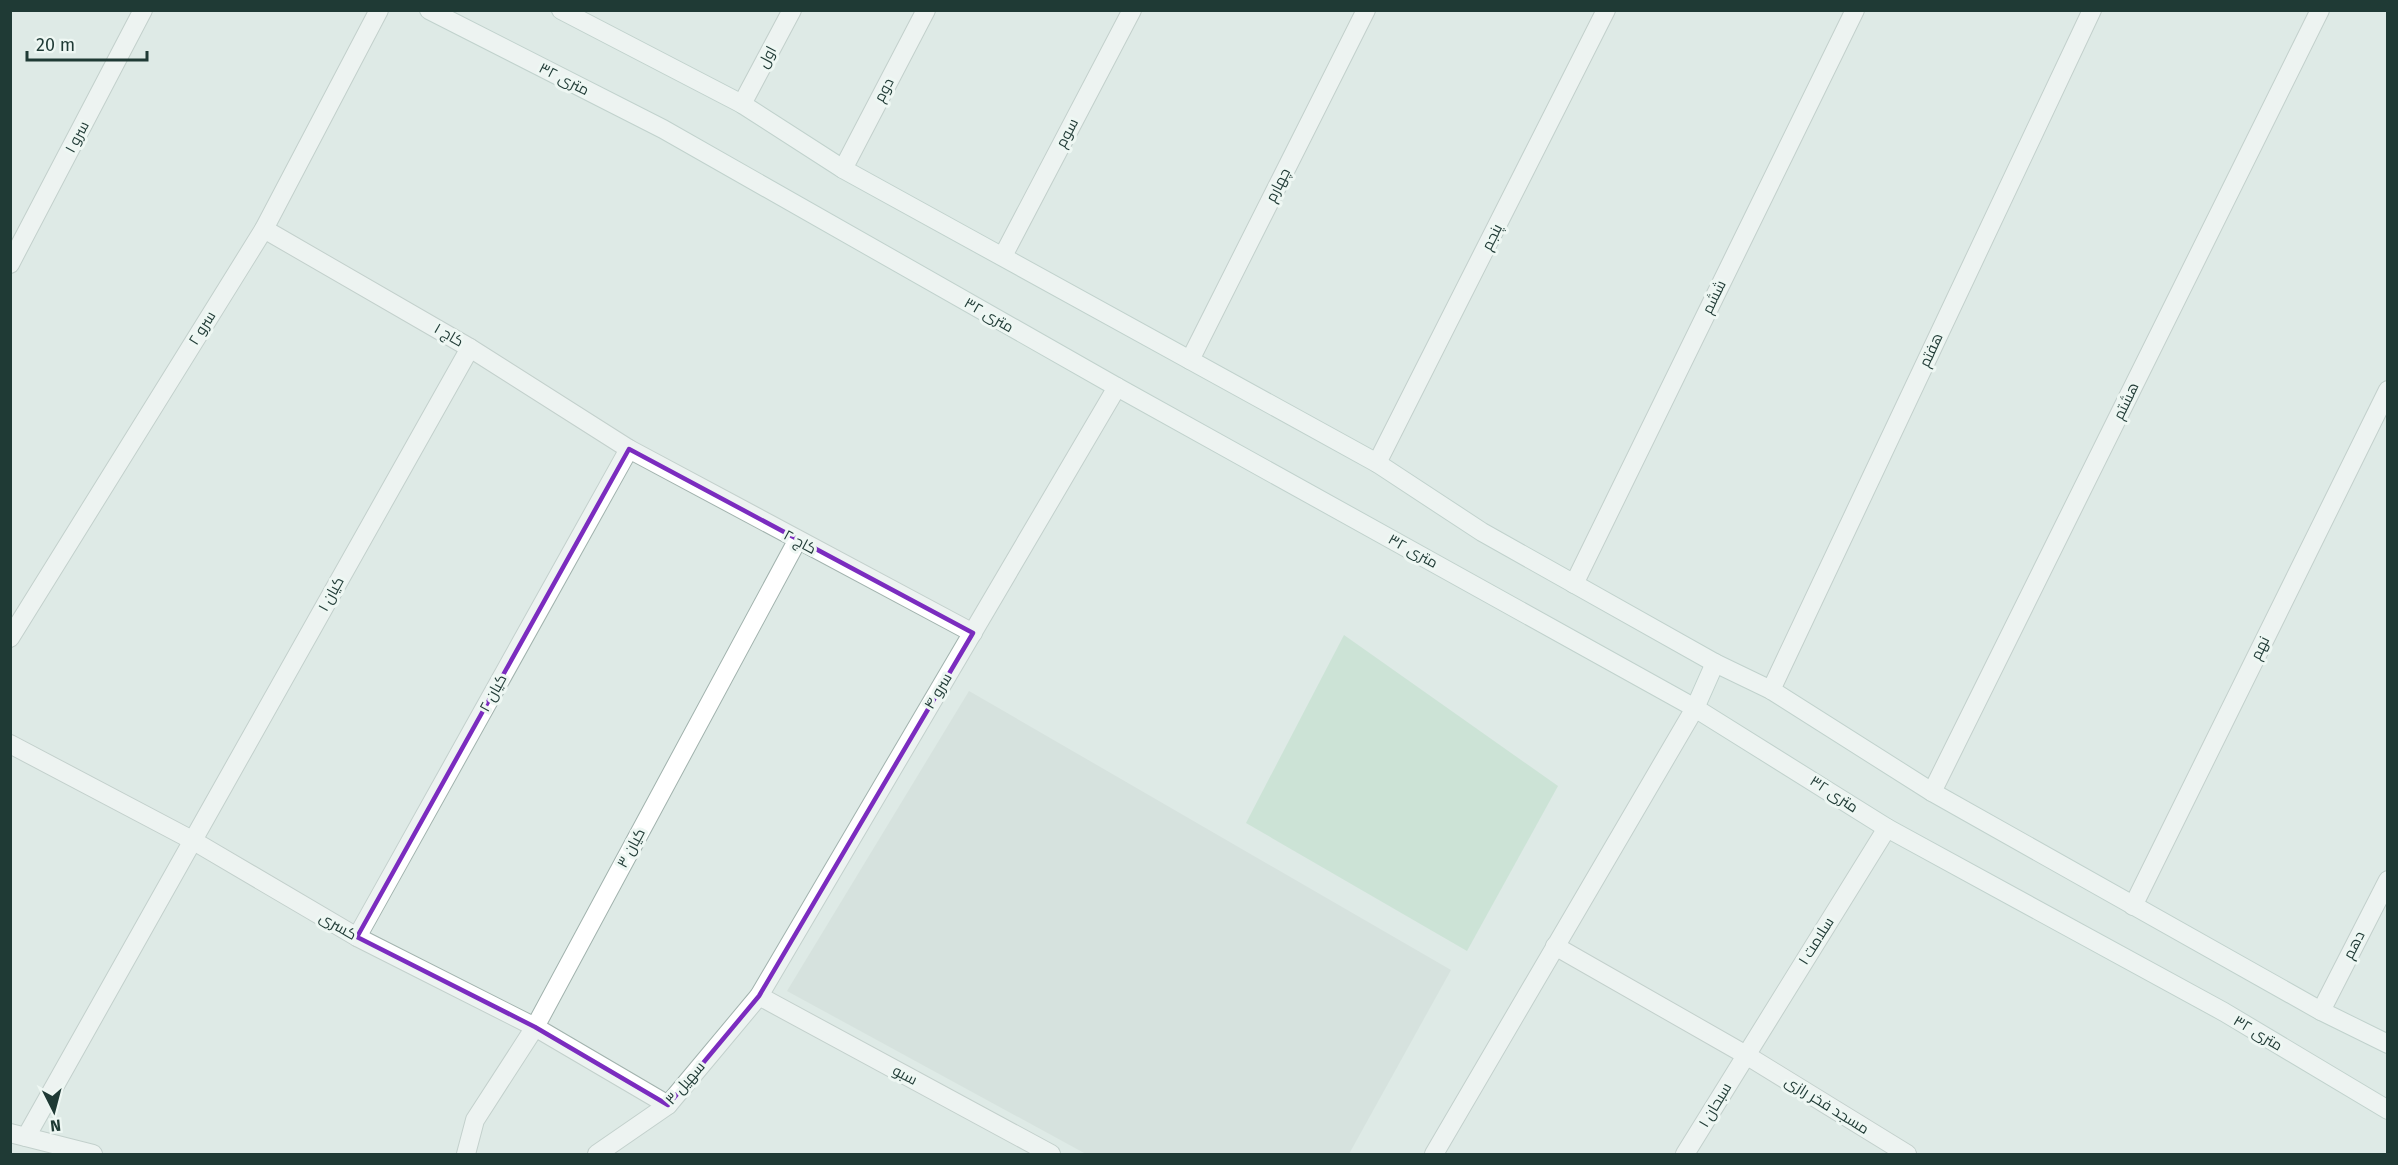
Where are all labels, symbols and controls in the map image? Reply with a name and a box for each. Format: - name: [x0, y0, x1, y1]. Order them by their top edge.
- scale bar: [27, 24, 147, 62]
- text: 20 m: [36, 34, 75, 56]
- street label: اول: [754, 43, 780, 71]
- street label: ۳۲ متری: [535, 59, 592, 100]
- street label: دوم: [870, 75, 899, 106]
- street label: سوم: [1052, 115, 1083, 151]
- street label: سرو ۱: [61, 118, 93, 156]
- street label: چهارم: [1262, 165, 1295, 206]
- street label: پنجم: [1478, 221, 1507, 254]
- street label: ششم: [1698, 277, 1731, 317]
- street label: ۳۲ متری: [961, 294, 1017, 337]
- street label: سرو ۲: [185, 308, 219, 348]
- street label: کاج ۱: [430, 319, 467, 352]
- street label: هفتم: [1915, 330, 1948, 370]
- street label: هشتم: [2109, 379, 2144, 423]
- street label: کاج ۲: [780, 526, 819, 560]
- street label: ۳۲ متری: [1385, 530, 1441, 573]
- street label: کیان ۱: [314, 574, 349, 615]
- street label: نهم: [2247, 633, 2274, 663]
- street label: سرو ۴: [920, 670, 956, 712]
- street label: کیان ۲: [475, 671, 511, 715]
- street label: ۳۲ متری: [1806, 772, 1862, 817]
- street label: کیان ۳: [613, 825, 650, 871]
- street label: کسری: [316, 908, 360, 945]
- street label: سلامت ۱: [1794, 914, 1838, 968]
- street label: دهم: [2339, 928, 2370, 962]
- street label: ۳۲ متری: [2230, 1011, 2286, 1055]
- street label: سهیل ۳: [661, 1058, 709, 1109]
- street label: سبو: [890, 1061, 920, 1089]
- street label: مسجد فخر رازی: [1781, 1072, 1872, 1139]
- street label: سبحان ۱: [1695, 1079, 1736, 1131]
- north arrow: [24, 1081, 84, 1141]
- text: N: [49, 1115, 62, 1135]

